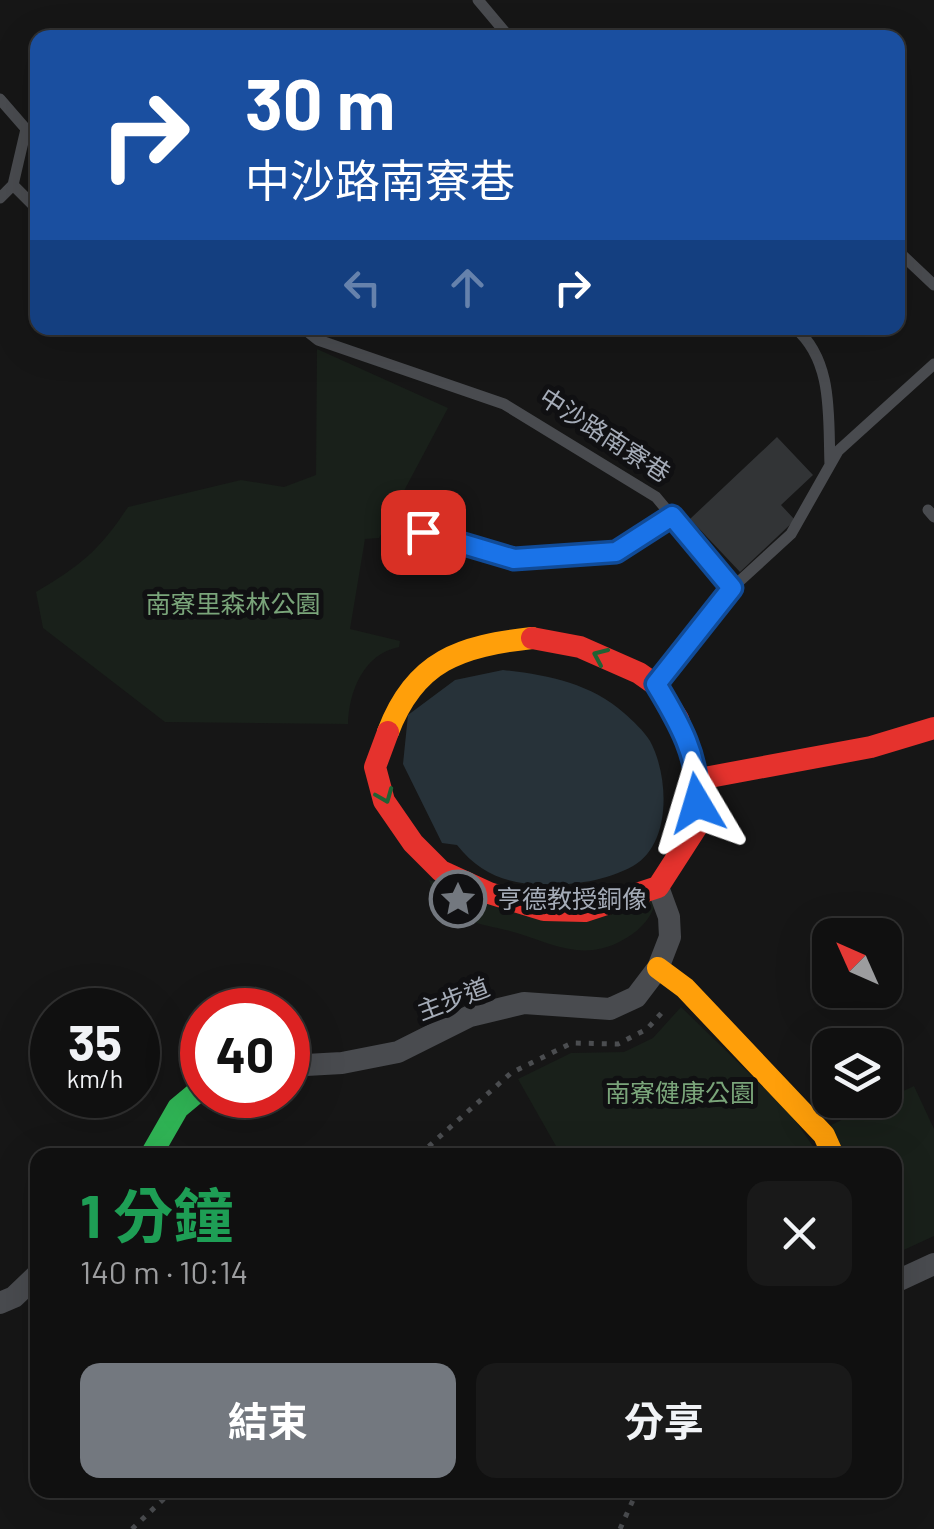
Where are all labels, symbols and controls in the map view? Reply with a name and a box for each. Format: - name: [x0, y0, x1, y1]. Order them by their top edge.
- text: 30 m: [245, 60, 395, 144]
- icon: right: [80, 70, 210, 200]
- text: 中沙路南寮巷: [245, 152, 515, 206]
- icon: left: [335, 260, 390, 315]
- icon: ahead: [440, 260, 495, 315]
- icon: right: [545, 260, 600, 315]
- street label: 中沙路南寮巷: [534, 381, 677, 488]
- pin: [381, 490, 466, 575]
- icon: arrive: [396, 505, 451, 560]
- park label: 南寮里森林公園: [145, 588, 321, 618]
- one-way arrow: [592, 648, 610, 668]
- position arrow: [645, 751, 749, 855]
- one-way arrow: [373, 786, 393, 804]
- place icon: 亨德教授銅像: [428, 869, 488, 929]
- place label: 亨德教授銅像: [497, 883, 647, 913]
- north arrow: [812, 918, 902, 1008]
- map controls: [812, 918, 902, 1118]
- street label: 主步道: [412, 971, 493, 1026]
- speed limit sign: 40: [180, 988, 310, 1118]
- text: 35: [68, 1011, 122, 1071]
- button: layers: [812, 1028, 902, 1118]
- text: km/h: [67, 1063, 123, 1093]
- park label: 南寮健康公園: [605, 1077, 755, 1107]
- text: 1 分鐘: [80, 1178, 233, 1250]
- button: close: [747, 1181, 852, 1286]
- text: 140 m · 10:14: [80, 1252, 248, 1290]
- button: 結束: [80, 1363, 456, 1478]
- button: 分享: [476, 1363, 852, 1478]

